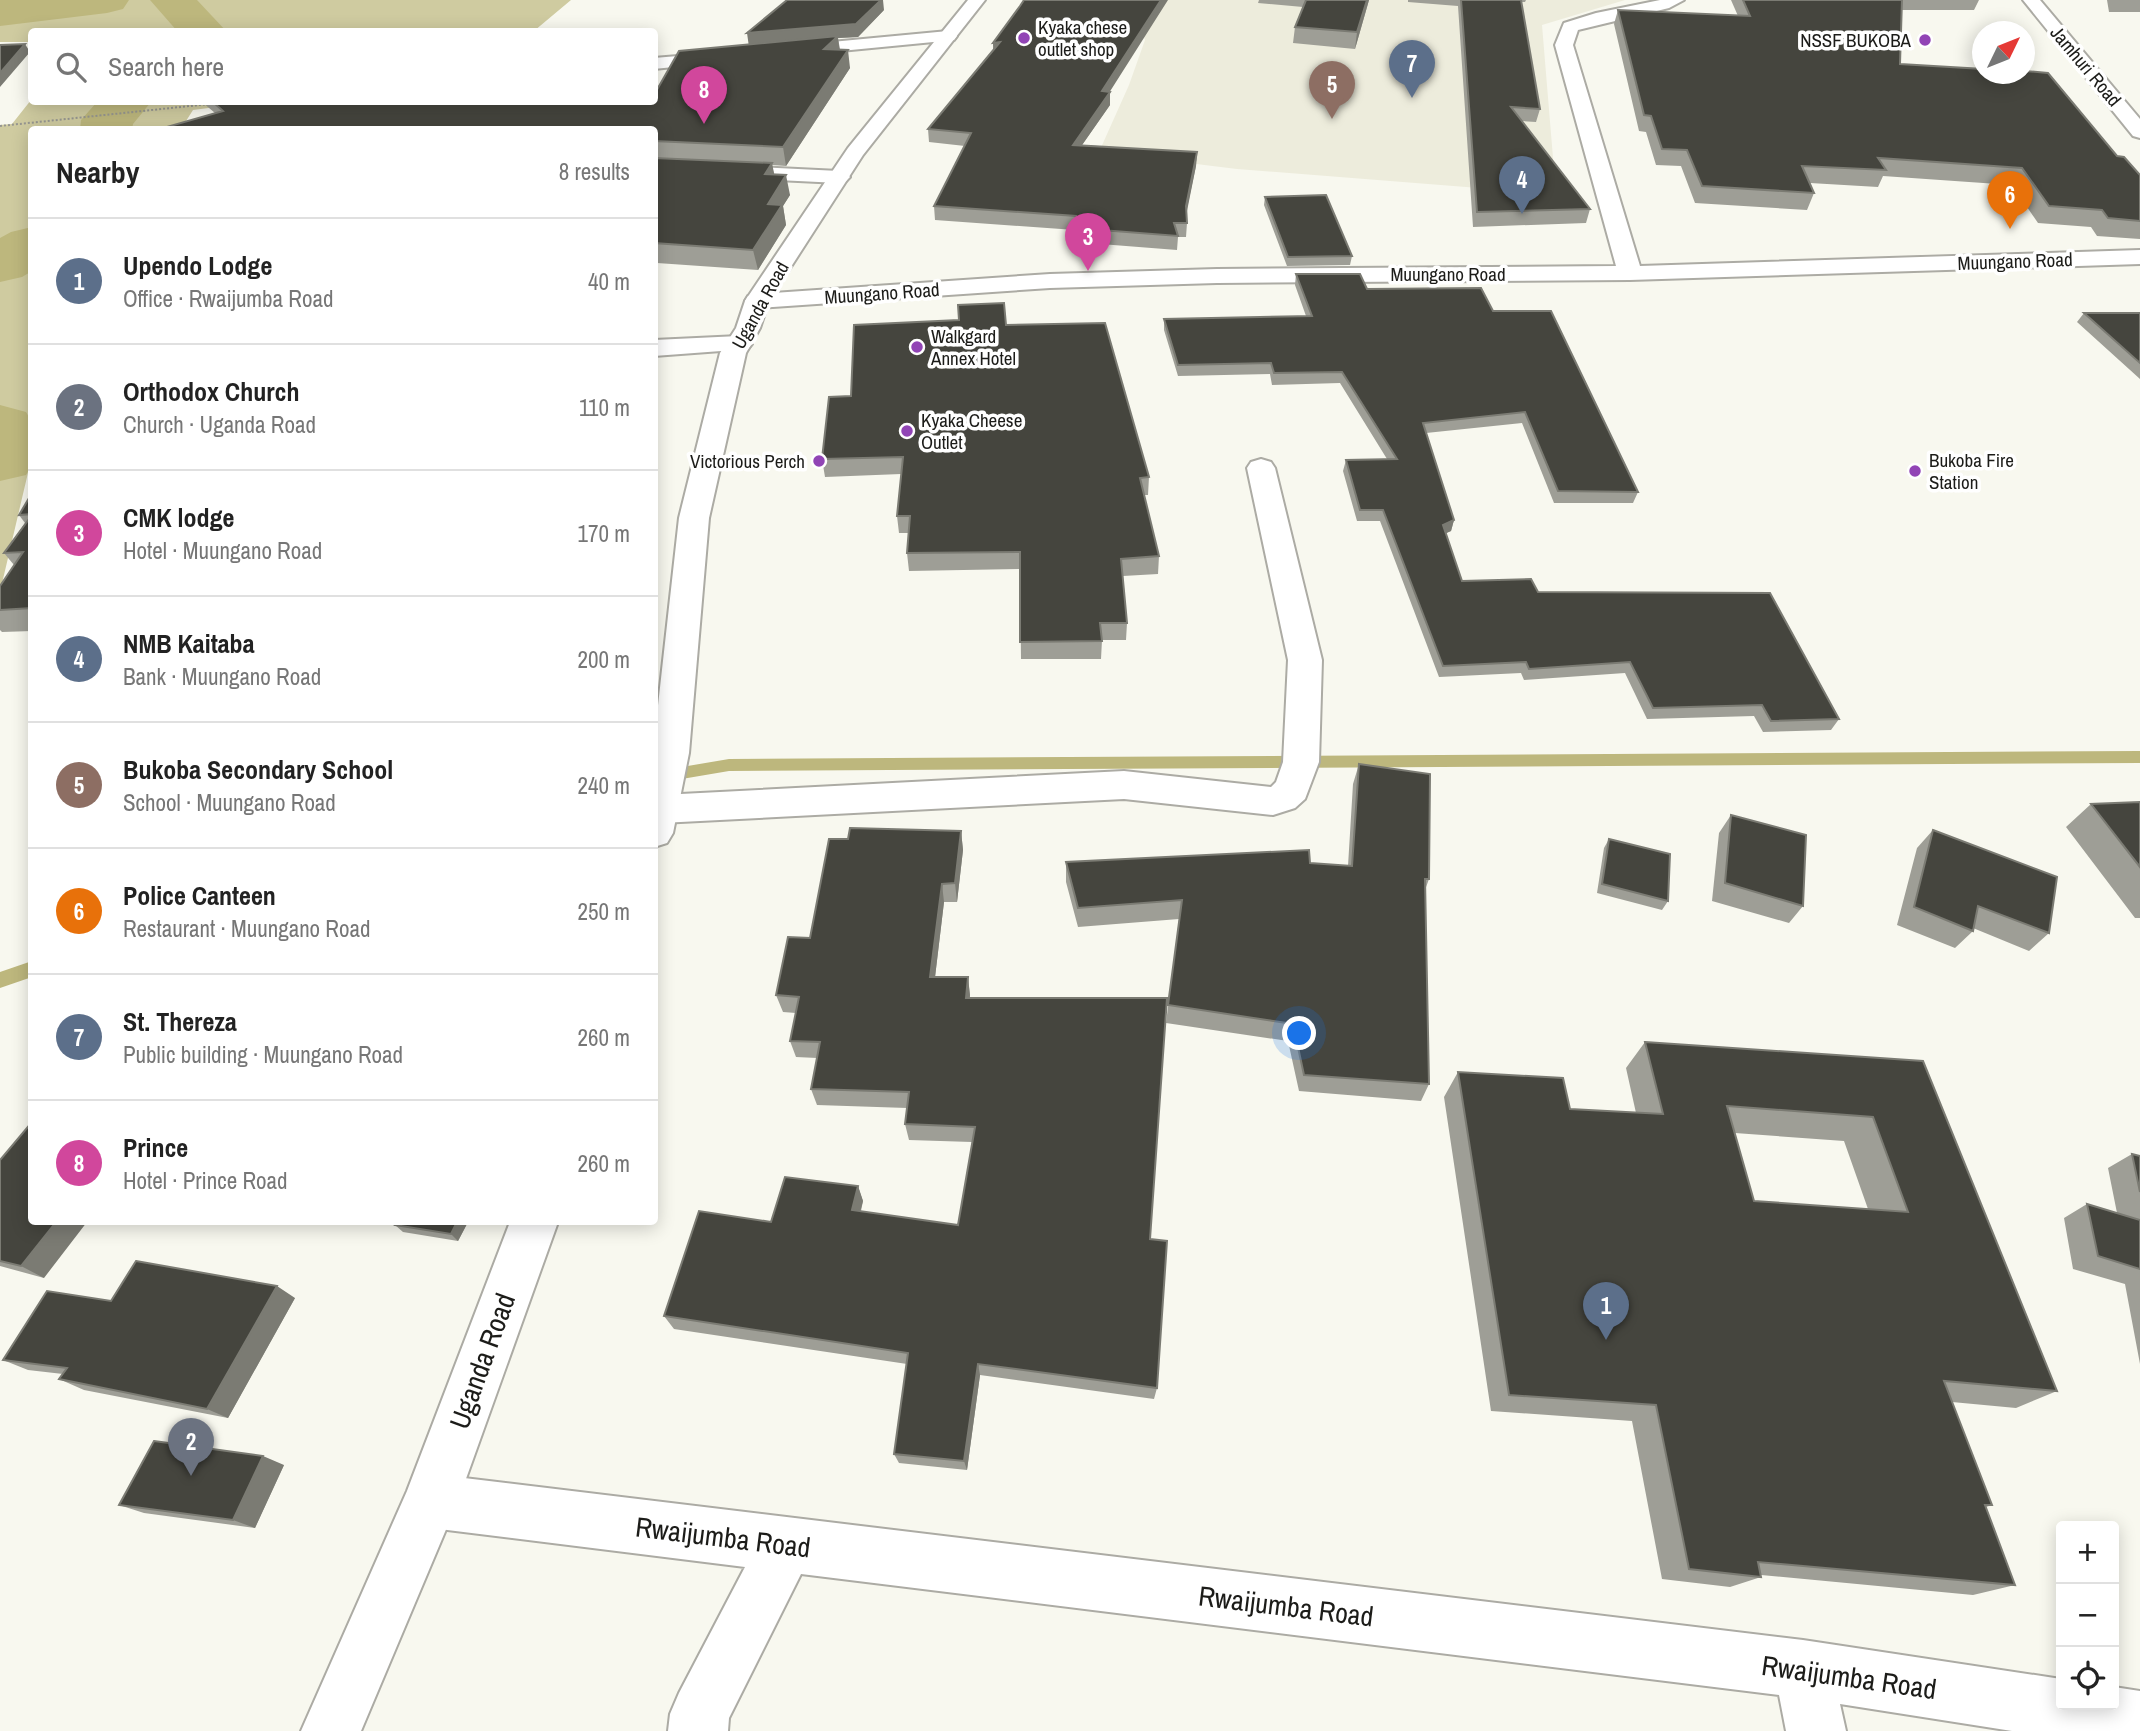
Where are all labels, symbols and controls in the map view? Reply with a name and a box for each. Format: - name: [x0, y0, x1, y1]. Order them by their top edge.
- place label: Kyaka chese outlet shop: [1038, 14, 1127, 62]
- street label: Jamhuri Road: [2045, 20, 2127, 112]
- north arrow: [1972, 21, 2035, 84]
- place label: NSSF BUKOBA: [1800, 27, 1912, 53]
- search box: [28, 28, 658, 105]
- marker: Kyaka chese outlet shop: [1016, 30, 1032, 46]
- marker: NSSF BUKOBA: [1917, 32, 1933, 48]
- pin: 7: [1389, 40, 1435, 98]
- icon: search: [52, 48, 90, 86]
- text: Search here: [108, 49, 224, 84]
- pin: 5: [1309, 61, 1355, 119]
- pin: 8: [681, 66, 727, 124]
- text: Nearby: [56, 152, 139, 192]
- text: 8 results: [559, 156, 630, 187]
- pin: 4: [1499, 156, 1545, 214]
- pin: 6: [1987, 171, 2033, 229]
- pin: 3: [1065, 213, 1111, 271]
- street label: Muungano Road: [1957, 246, 2073, 276]
- text: Upendo Lodge: [123, 248, 272, 283]
- street label: Uganda Road: [725, 257, 795, 353]
- street label: Muungano Road: [1390, 261, 1506, 287]
- text: 1: [74, 266, 84, 297]
- text: 40 m: [588, 266, 630, 297]
- street label: Muungano Road: [824, 276, 940, 310]
- text: Office · Rwaijumba Road: [123, 283, 333, 314]
- place label: Walkgard Annex Hotel: [930, 323, 1016, 371]
- marker: Walkgard Annex Hotel: [909, 339, 925, 355]
- text: Orthodox Church: [123, 374, 300, 409]
- text: 2: [74, 392, 84, 423]
- text: 110 m: [579, 392, 630, 423]
- place label: Kyaka Cheese Outlet: [921, 407, 1022, 455]
- text: Church · Uganda Road: [123, 409, 316, 440]
- marker: Kyaka Cheese Outlet: [899, 423, 915, 439]
- place label: Bukoba Fire Station: [1929, 447, 2014, 495]
- place label: Victorious Perch: [690, 448, 805, 474]
- marker: Victorious Perch: [811, 453, 827, 469]
- marker: Bukoba Fire Station: [1907, 463, 1923, 479]
- text: CMK lodge: [123, 500, 234, 535]
- text: 3: [74, 518, 84, 549]
- text: 170 m: [578, 518, 630, 549]
- text: Hotel · Muungano Road: [123, 535, 322, 566]
- text: NMB Kaitaba: [123, 626, 254, 661]
- text: 4: [74, 644, 84, 675]
- text: 200 m: [578, 644, 630, 675]
- text: Bank · Muungano Road: [123, 661, 321, 692]
- text: Bukoba Secondary School: [123, 752, 393, 787]
- text: 5: [74, 770, 84, 801]
- text: 240 m: [578, 770, 630, 801]
- text: School · Muungano Road: [123, 787, 336, 818]
- text: Police Canteen: [123, 878, 276, 913]
- text: 6: [74, 896, 84, 927]
- text: 250 m: [578, 896, 630, 927]
- text: Restaurant · Muungano Road: [123, 913, 370, 944]
- text: St. Thereza: [123, 1004, 237, 1039]
- your location: [1282, 1016, 1316, 1050]
- text: 7: [74, 1022, 84, 1053]
- text: 260 m: [578, 1022, 630, 1053]
- text: Public building · Muungano Road: [123, 1039, 403, 1070]
- text: Prince: [123, 1130, 188, 1165]
- text: 8: [74, 1148, 84, 1179]
- text: 260 m: [578, 1148, 630, 1179]
- text: Hotel · Prince Road: [123, 1165, 288, 1196]
- pin: 1: [1583, 1282, 1629, 1340]
- street label: Uganda Road: [440, 1288, 524, 1434]
- pin: 2: [168, 1418, 214, 1476]
- street label: Rwaijumba Road: [633, 1507, 813, 1567]
- map controls: [2056, 1521, 2119, 1710]
- button: +: [2056, 1521, 2119, 1584]
- street label: Rwaijumba Road: [1196, 1576, 1376, 1636]
- button: −: [2056, 1584, 2119, 1647]
- street label: Rwaijumba Road: [1759, 1646, 1939, 1708]
- button: locate: [2056, 1647, 2119, 1710]

